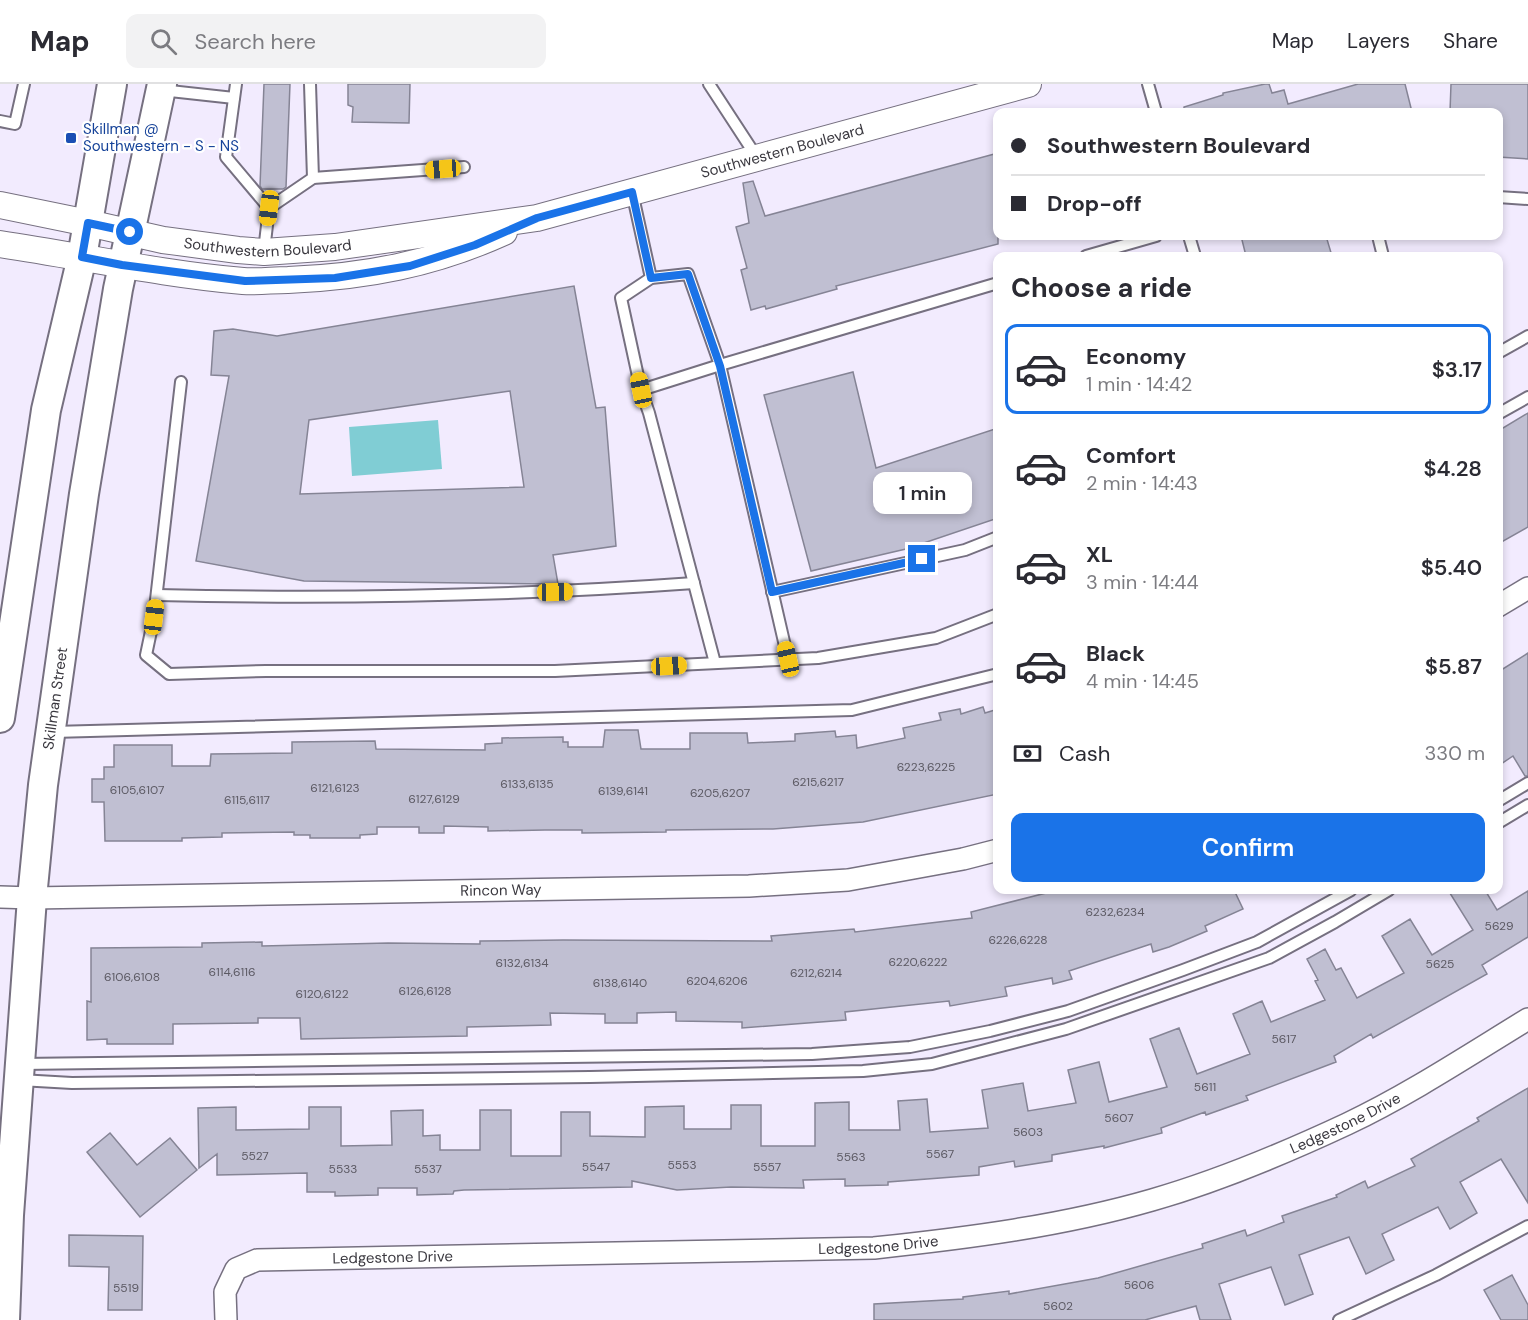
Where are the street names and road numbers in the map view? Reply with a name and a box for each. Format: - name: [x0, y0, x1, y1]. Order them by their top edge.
- street label: Southwestern Boulevard: [698, 119, 866, 183]
- street label: Southwestern Boulevard: [182, 233, 353, 262]
- street label: Skillman Street: [38, 646, 72, 751]
- street label: Rincon Way: [460, 879, 542, 901]
- street label: Ledgestone Drive: [1287, 1088, 1404, 1159]
- street label: Ledgestone Drive: [818, 1231, 940, 1259]
- street label: Ledgestone Drive: [332, 1246, 453, 1269]

